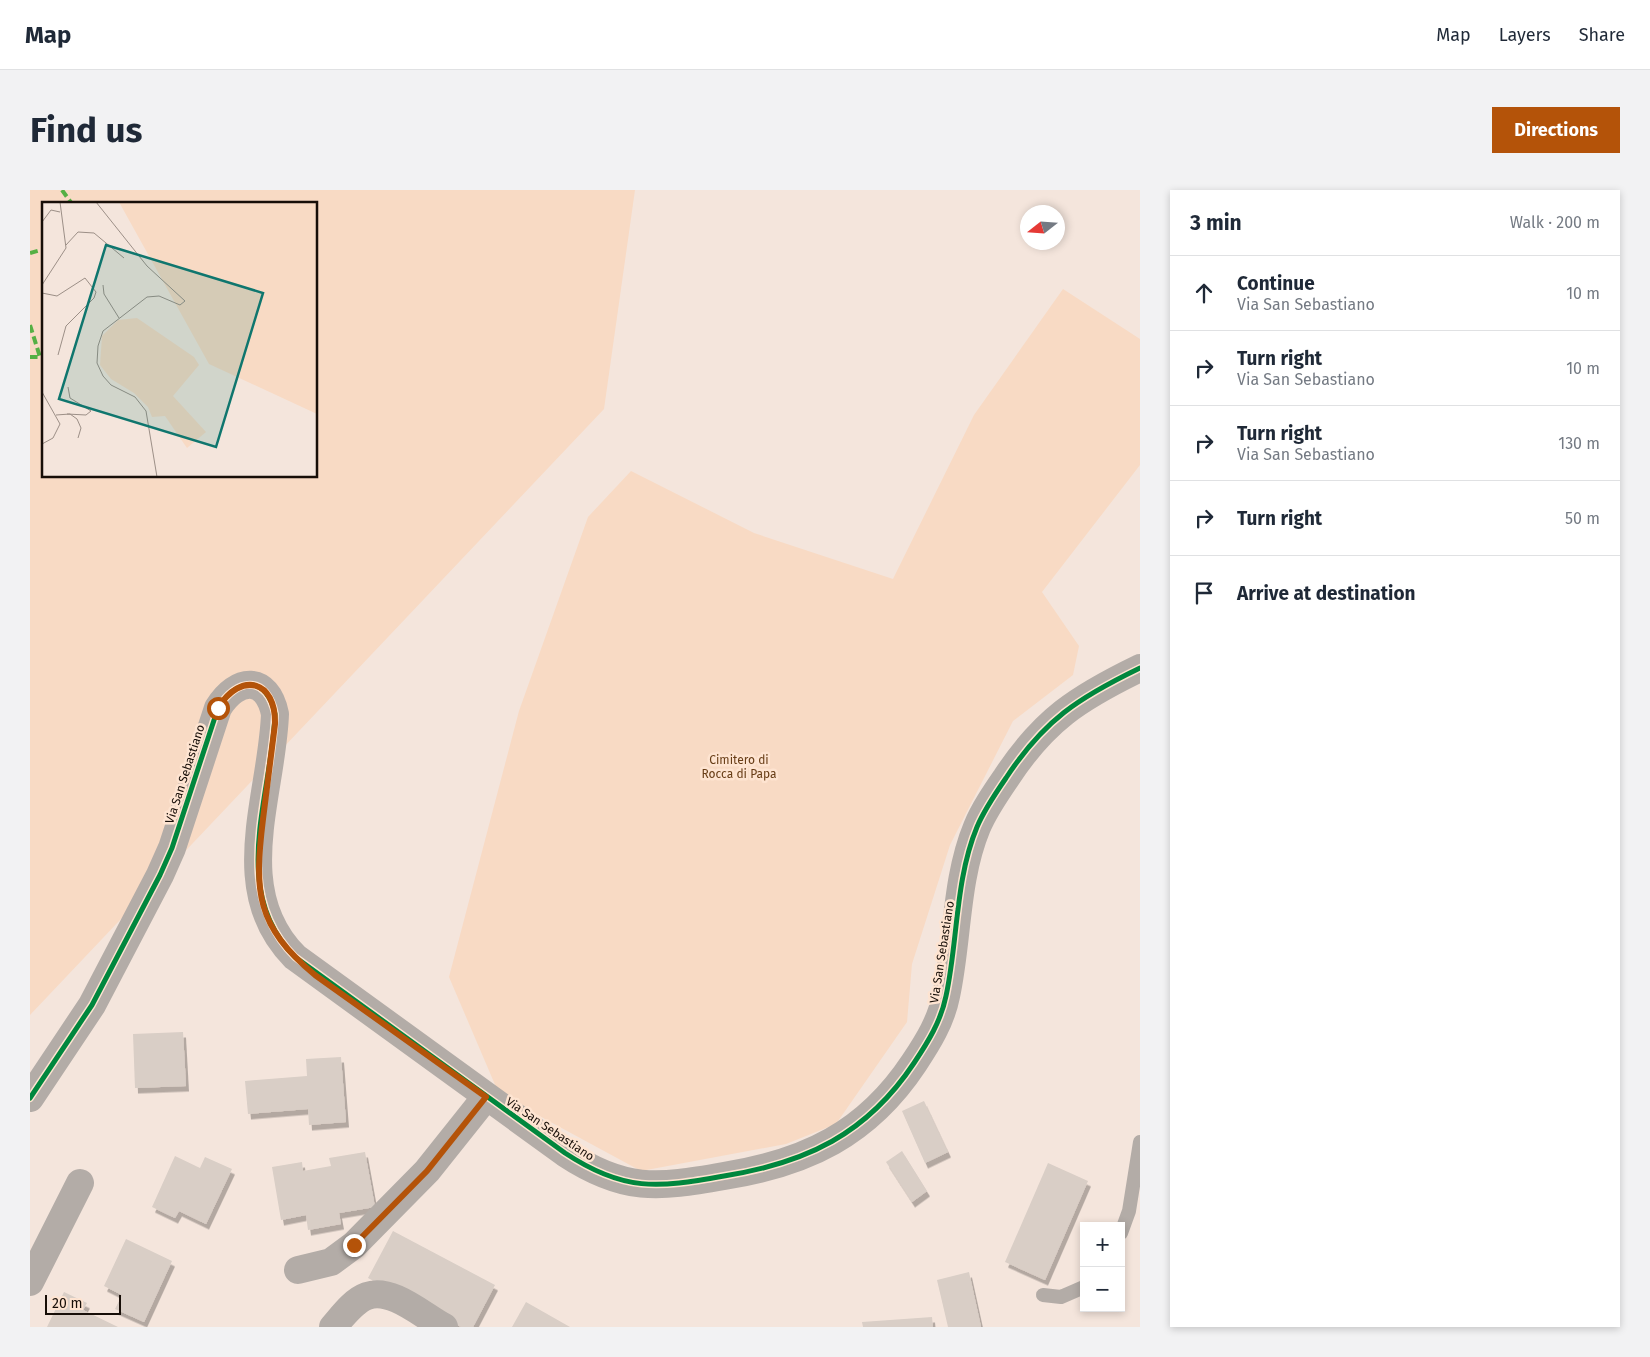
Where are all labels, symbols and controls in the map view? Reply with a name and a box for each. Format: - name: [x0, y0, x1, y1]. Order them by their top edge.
- text: Map: [25, 21, 71, 49]
- text: Map: [1436, 24, 1471, 46]
- text: Layers: [1499, 24, 1551, 46]
- text: Share: [1579, 24, 1625, 46]
- button: Directions: [1492, 107, 1620, 153]
- text: Find us: [30, 109, 142, 151]
- inset map: [42, 202, 318, 478]
- north arrow: [1020, 205, 1065, 250]
- text: 3 min: [1190, 210, 1242, 236]
- text: Walk · 200 m: [1510, 213, 1600, 232]
- text: Continue: [1237, 272, 1315, 295]
- icon: ahead: [1190, 279, 1218, 307]
- text: 10 m: [1566, 284, 1600, 303]
- text: Via San Sebastiano: [1237, 295, 1375, 314]
- text: Turn right: [1237, 347, 1322, 370]
- icon: right: [1190, 354, 1218, 382]
- text: 10 m: [1566, 359, 1600, 378]
- text: Via San Sebastiano: [1237, 370, 1375, 389]
- text: Turn right: [1237, 422, 1322, 445]
- icon: right: [1190, 429, 1218, 457]
- text: 130 m: [1558, 434, 1600, 453]
- text: Via San Sebastiano: [1237, 445, 1375, 464]
- icon: right: [1190, 504, 1218, 532]
- text: Turn right: [1237, 507, 1322, 530]
- text: 50 m: [1565, 509, 1600, 528]
- icon: arrive: [1190, 579, 1218, 607]
- text: Arrive at destination: [1237, 582, 1416, 605]
- route start: [207, 697, 230, 720]
- street label: Via San Sebastiano: [162, 723, 208, 825]
- park label: Cimitero di Rocca di Papa: [701, 753, 777, 781]
- street label: Via San Sebastiano: [927, 900, 957, 1004]
- street label: Via San Sebastiano: [503, 1094, 597, 1164]
- map controls: [1080, 1222, 1125, 1312]
- button: +: [1080, 1222, 1125, 1267]
- route end: [343, 1234, 366, 1257]
- button: −: [1080, 1267, 1125, 1312]
- scale bar: [45, 1292, 121, 1315]
- text: 20 m: [52, 1295, 82, 1312]

